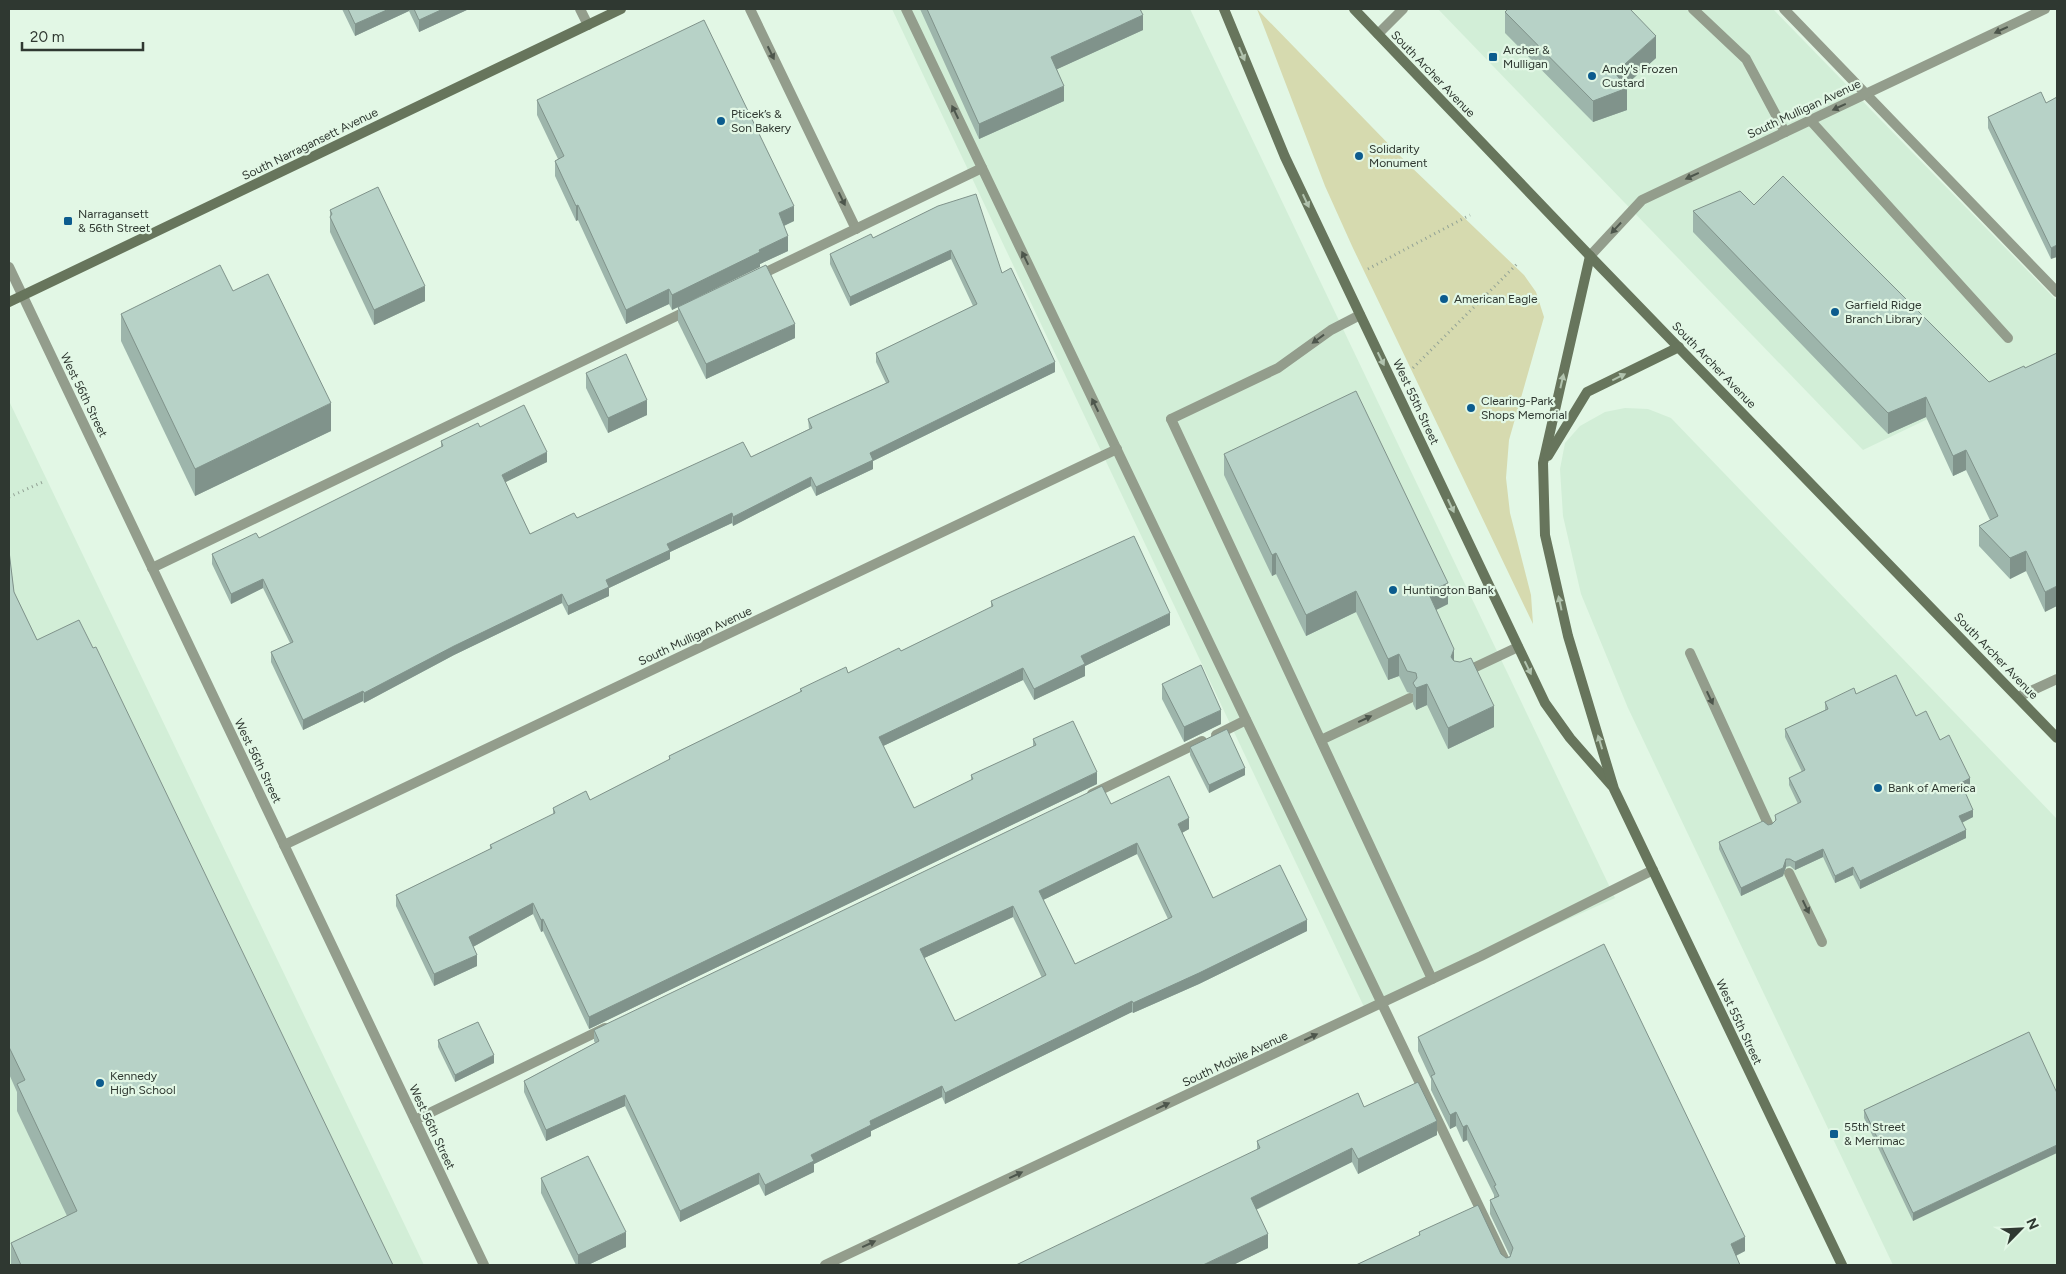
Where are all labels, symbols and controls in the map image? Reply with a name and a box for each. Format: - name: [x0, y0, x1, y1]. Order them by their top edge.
- scale bar: [22, 20, 144, 52]
- one-way arrow: [1994, 26, 2008, 34]
- text: 20 m: [30, 28, 64, 46]
- street label: South Archer Avenue: [1388, 28, 1478, 120]
- place label: Archer & Mulligan: [1503, 43, 1550, 71]
- one-way arrow: [767, 46, 775, 60]
- one-way arrow: [1239, 47, 1247, 61]
- marker: Archer & Mulligan: [1487, 51, 1499, 63]
- place label: Andy's Frozen Custard: [1602, 62, 1678, 90]
- marker: Andy's Frozen Custard: [1586, 70, 1598, 82]
- street label: South Mulligan Avenue: [1745, 76, 1863, 141]
- one-way arrow: [1832, 103, 1846, 111]
- street label: South Narragansett Avenue: [240, 105, 381, 183]
- one-way arrow: [951, 105, 959, 119]
- place label: Pticek’s & Son Bakery: [731, 107, 792, 135]
- marker: Pticek’s & Son Bakery: [715, 115, 727, 127]
- place label: Solidarity Monument: [1369, 142, 1428, 170]
- marker: Solidarity Monument: [1353, 150, 1365, 162]
- one-way arrow: [1685, 172, 1699, 180]
- one-way arrow: [838, 192, 846, 206]
- one-way arrow: [1302, 194, 1310, 208]
- place label: Narragansett & 56th Street: [78, 207, 151, 235]
- marker: Narragansett & 56th Street: [62, 215, 74, 227]
- one-way arrow: [1610, 221, 1622, 233]
- one-way arrow: [1021, 251, 1029, 265]
- place label: American Eagle: [1454, 292, 1538, 306]
- marker: American Eagle: [1438, 293, 1450, 305]
- place label: Garfield Ridge Branch Library: [1845, 298, 1923, 326]
- marker: Garfield Ridge Branch Library: [1829, 306, 1841, 318]
- street label: South Archer Avenue: [1669, 319, 1759, 411]
- one-way arrow: [1311, 334, 1325, 344]
- street label: West 56th Street: [58, 351, 111, 440]
- one-way arrow: [1377, 352, 1385, 366]
- street label: West 55th Street: [1390, 357, 1442, 447]
- one-way arrow: [1612, 372, 1626, 380]
- one-way arrow: [1558, 373, 1566, 389]
- place label: Clearing-Park Shops Memorial: [1481, 394, 1567, 422]
- one-way arrow: [1091, 398, 1099, 412]
- marker: Clearing-Park Shops Memorial: [1465, 402, 1477, 414]
- one-way arrow: [1447, 499, 1455, 513]
- place label: Huntington Bank: [1403, 583, 1494, 597]
- marker: Huntington Bank: [1387, 584, 1399, 596]
- one-way arrow: [1556, 595, 1564, 610]
- street label: South Mulligan Avenue: [636, 603, 754, 668]
- street label: South Archer Avenue: [1951, 610, 2041, 702]
- one-way arrow: [1525, 661, 1533, 675]
- one-way arrow: [1706, 690, 1714, 705]
- one-way arrow: [1358, 715, 1372, 723]
- street label: West 56th Street: [232, 717, 285, 806]
- one-way arrow: [1595, 735, 1603, 750]
- place label: Bank of America: [1888, 781, 1976, 795]
- marker: Bank of America: [1872, 782, 1884, 794]
- one-way arrow: [1802, 900, 1810, 914]
- street label: West 55th Street: [1713, 977, 1765, 1067]
- street label: South Mobile Avenue: [1180, 1028, 1290, 1090]
- one-way arrow: [1303, 1033, 1318, 1041]
- place label: Kennedy High School: [110, 1069, 176, 1097]
- marker: Kennedy High School: [94, 1077, 106, 1089]
- street label: West 56th Street: [406, 1082, 458, 1172]
- one-way arrow: [1156, 1102, 1171, 1110]
- place label: 55th Street & Merrimac: [1844, 1120, 1906, 1148]
- marker: 55th Street & Merrimac: [1828, 1128, 1840, 1140]
- one-way arrow: [1009, 1171, 1024, 1180]
- north arrow: [1996, 1204, 2046, 1254]
- text: N: [2022, 1216, 2042, 1232]
- one-way arrow: [862, 1240, 877, 1249]

